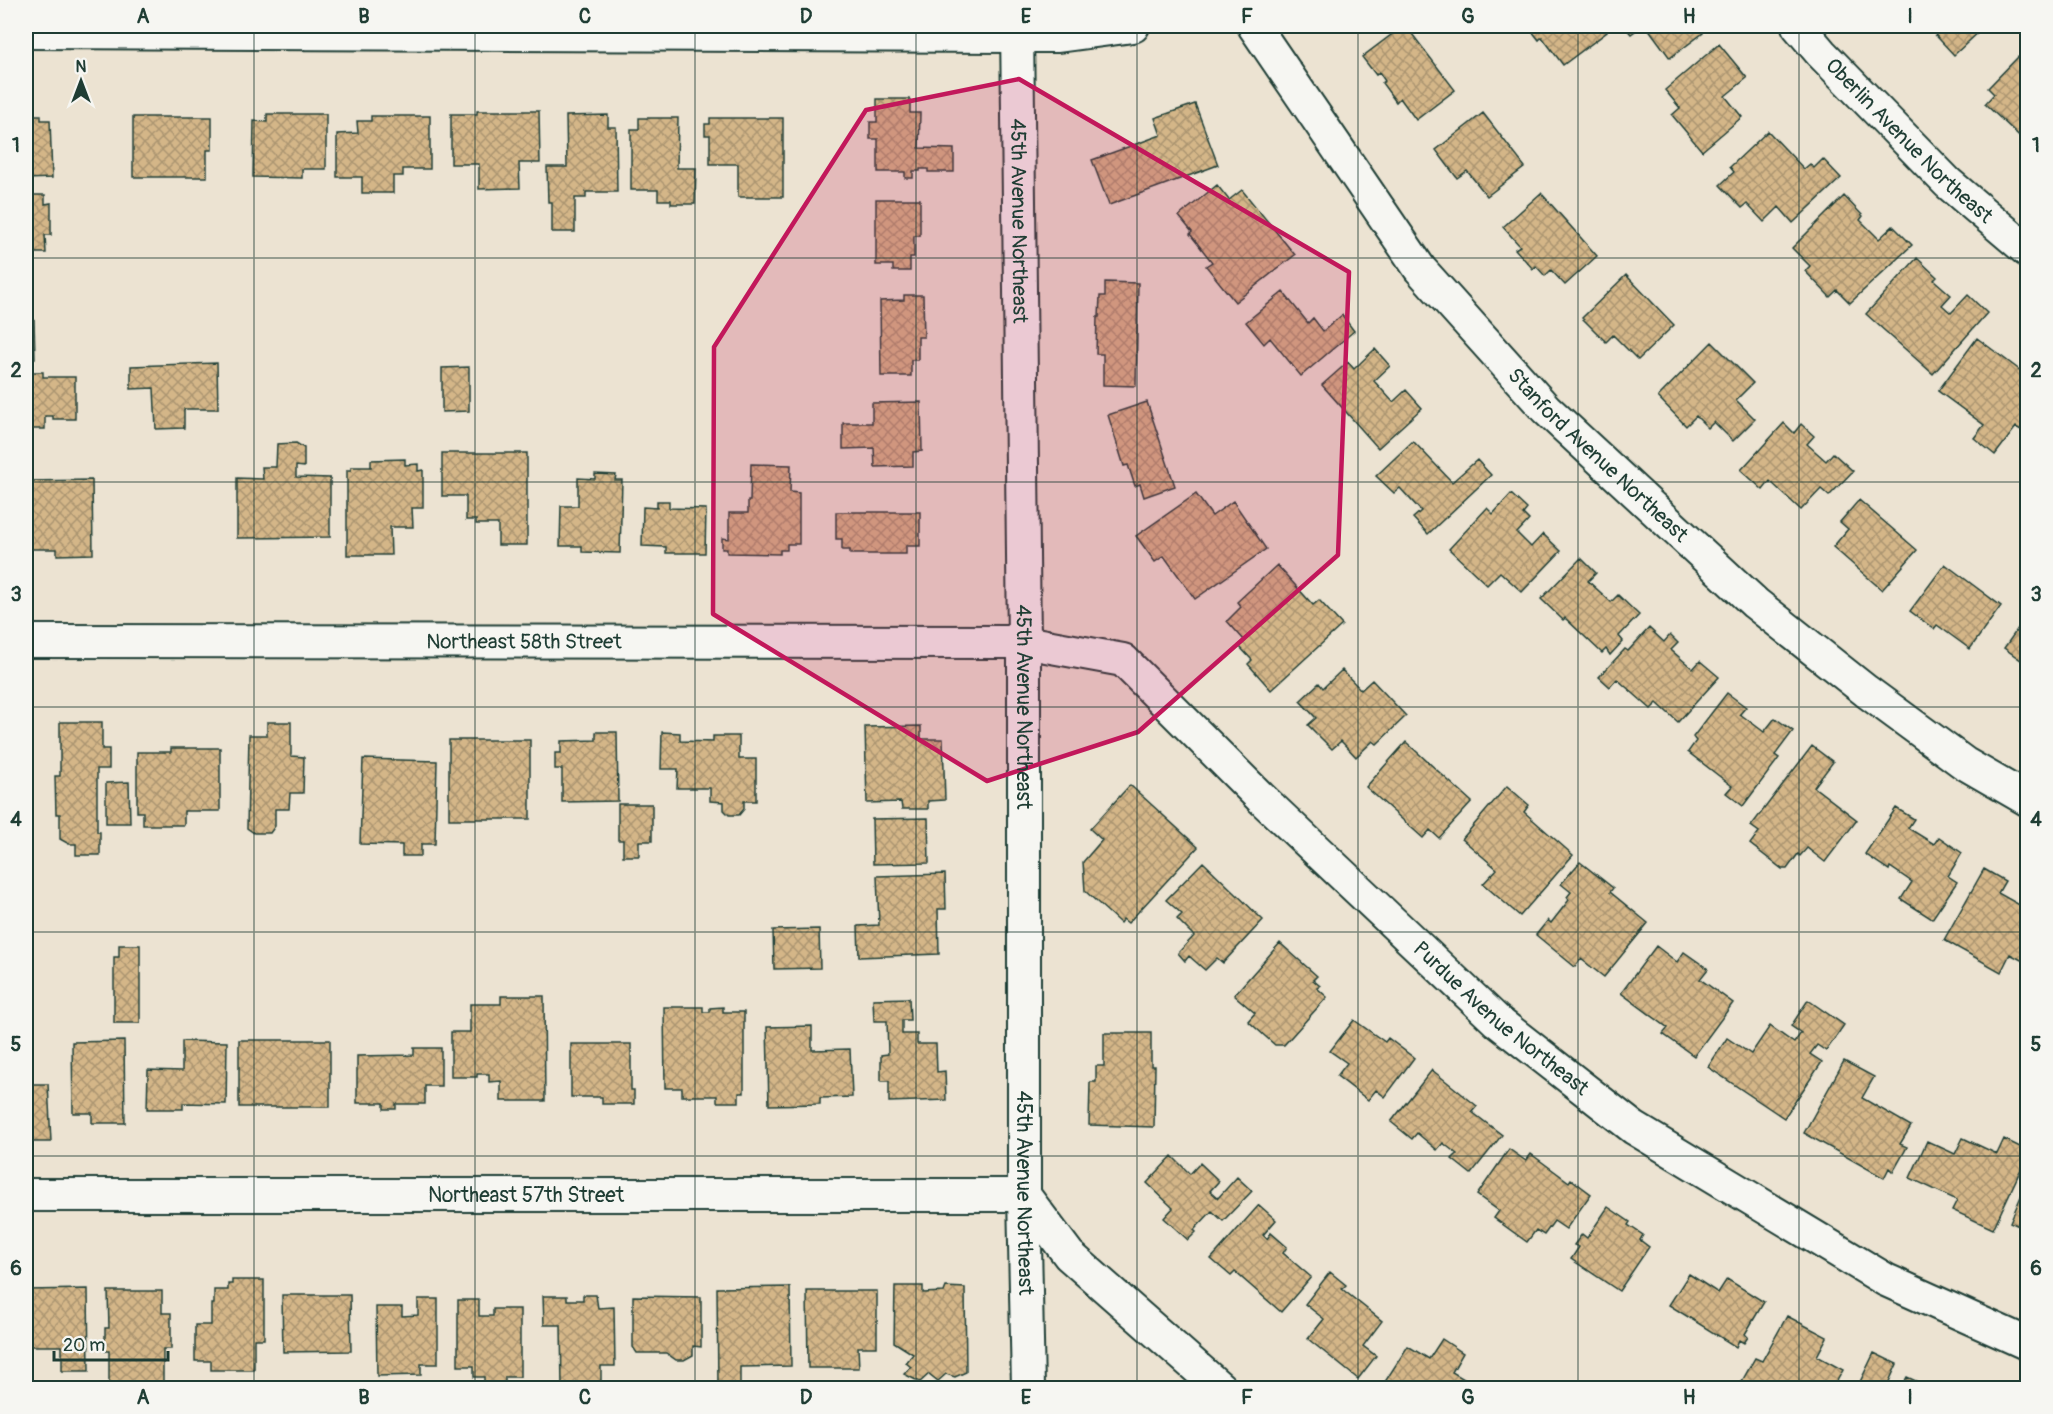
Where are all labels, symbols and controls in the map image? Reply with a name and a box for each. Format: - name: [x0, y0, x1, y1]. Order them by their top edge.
- text: A: [137, 4, 150, 29]
- text: B: [358, 4, 370, 29]
- text: C: [579, 4, 591, 29]
- text: D: [800, 4, 813, 29]
- text: E: [1021, 4, 1032, 29]
- text: F: [1241, 4, 1253, 29]
- text: G: [1461, 4, 1475, 29]
- text: H: [1683, 4, 1696, 29]
- text: I: [1907, 4, 1913, 29]
- north arrow: [51, 51, 111, 111]
- street label: Oberlin Avenue Northeast: [1820, 52, 1999, 229]
- text: N: [76, 57, 87, 77]
- street label: 45th Avenue Northeast: [1005, 118, 1034, 324]
- text: 1: [12, 133, 20, 158]
- text: 1: [2032, 133, 2040, 158]
- text: 2: [10, 358, 22, 383]
- text: 2: [2030, 358, 2042, 383]
- street label: Stanford Avenue Northeast: [1502, 362, 1695, 548]
- text: 3: [10, 582, 22, 607]
- text: 3: [2030, 582, 2042, 607]
- street label: 45th Avenue Northeast: [1010, 604, 1038, 810]
- street label: Northeast 58th Street: [426, 628, 622, 655]
- text: 4: [10, 807, 22, 832]
- text: 4: [2030, 807, 2042, 832]
- street label: Purdue Avenue Northeast: [1408, 935, 1595, 1102]
- text: 5: [11, 1032, 22, 1057]
- text: 5: [2031, 1032, 2042, 1057]
- street label: 45th Avenue Northeast: [1010, 1090, 1040, 1296]
- street label: Northeast 57th Street: [428, 1182, 625, 1209]
- text: 6: [10, 1256, 22, 1281]
- text: 6: [2030, 1256, 2042, 1281]
- scale bar: [54, 1324, 168, 1362]
- text: 20 m: [63, 1334, 105, 1357]
- text: A: [137, 1385, 150, 1410]
- text: B: [358, 1385, 370, 1410]
- text: C: [579, 1385, 591, 1410]
- text: D: [800, 1385, 813, 1410]
- text: E: [1021, 1385, 1032, 1410]
- text: F: [1241, 1385, 1253, 1410]
- text: G: [1461, 1385, 1475, 1410]
- text: H: [1683, 1385, 1696, 1410]
- text: I: [1907, 1385, 1913, 1410]

